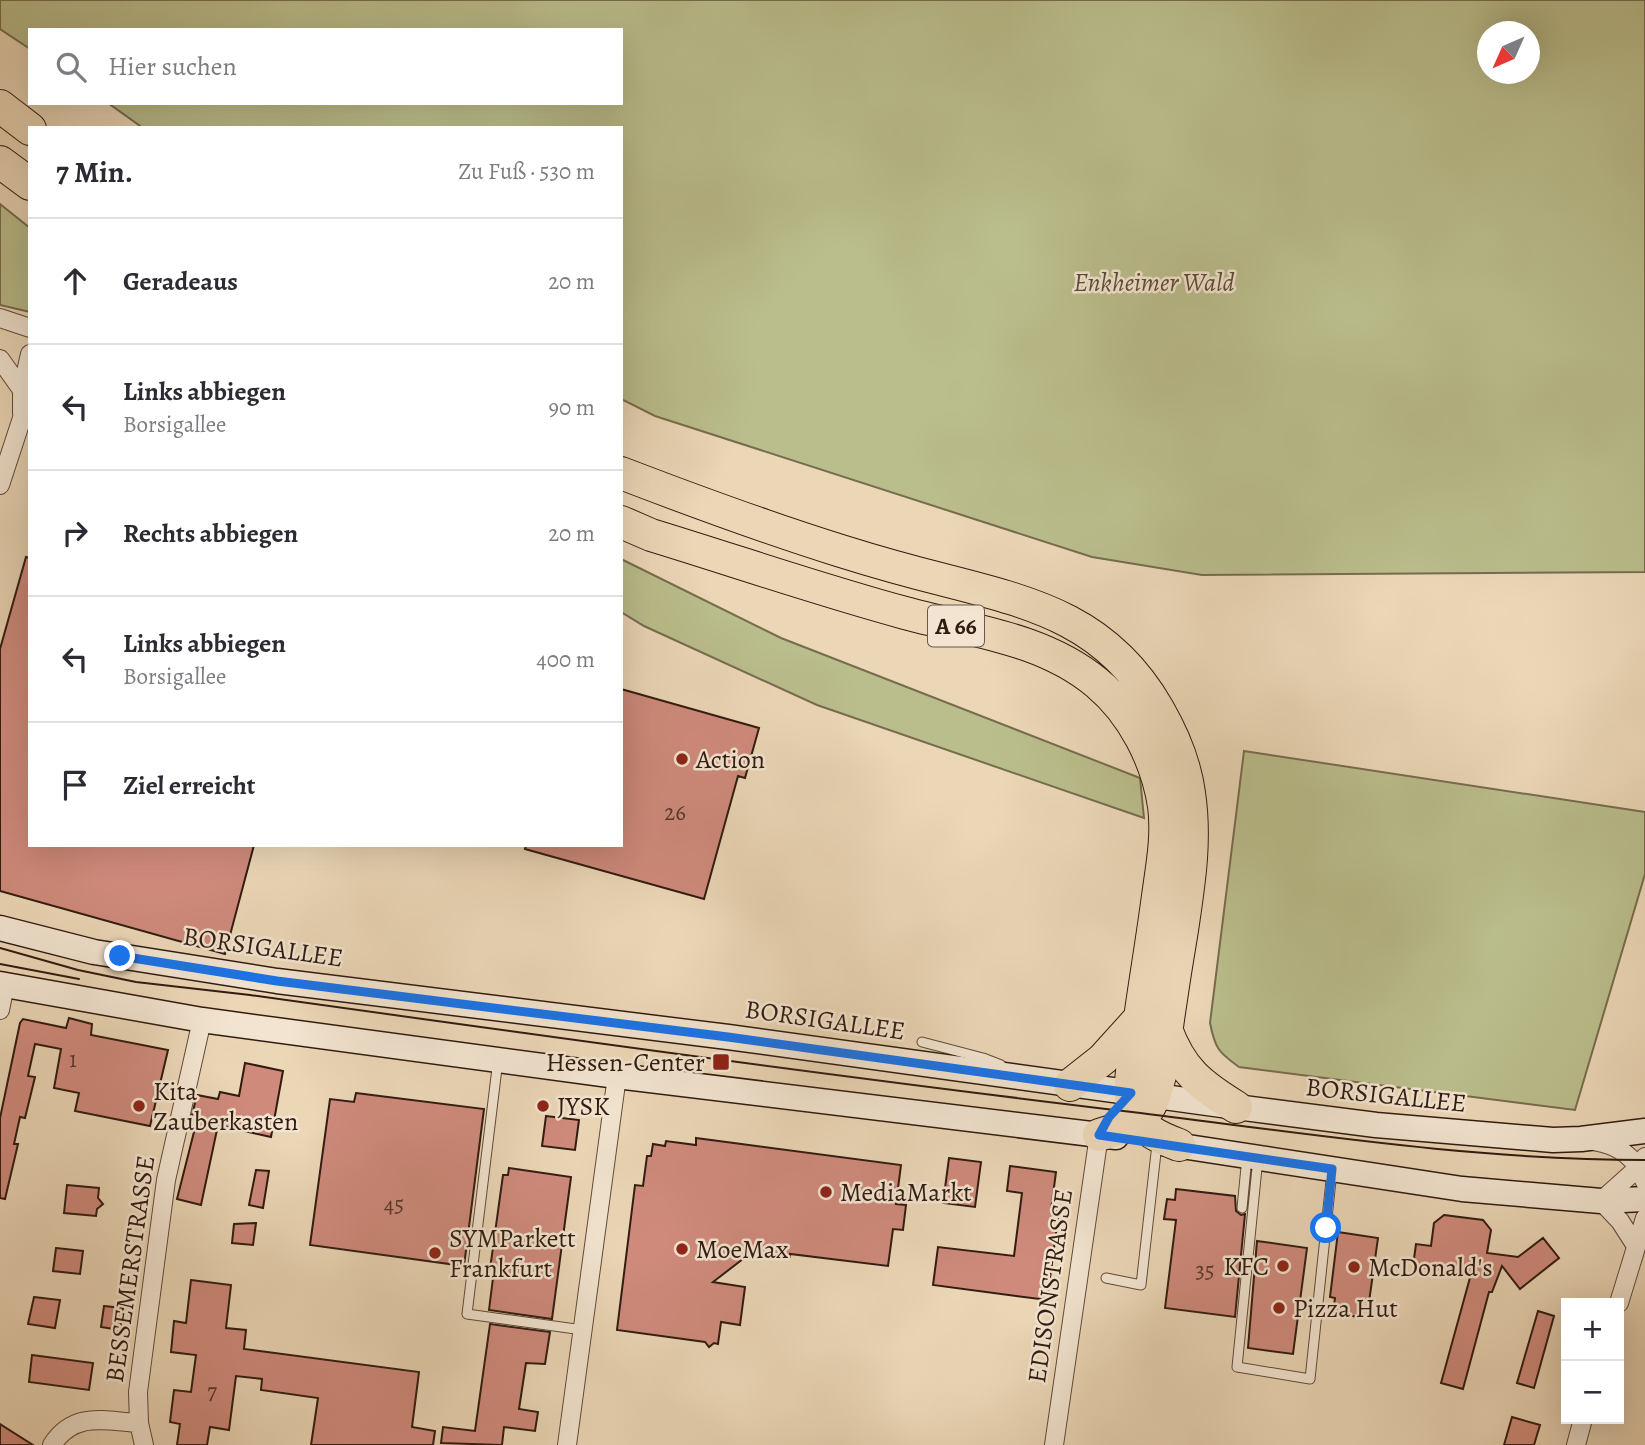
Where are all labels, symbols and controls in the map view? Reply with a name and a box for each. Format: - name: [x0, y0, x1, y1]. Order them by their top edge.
- north arrow: [1477, 21, 1540, 84]
- search box: [28, 28, 623, 105]
- icon: search: [52, 48, 90, 86]
- text: Hier suchen: [108, 49, 237, 84]
- text: 7 Min.: [56, 152, 133, 192]
- text: Zu Fuß · 530 m: [458, 156, 595, 187]
- icon: ahead: [56, 262, 94, 300]
- text: Geradeaus: [123, 264, 238, 299]
- park label: Enkheimer Wald: [1073, 265, 1235, 300]
- text: 20 m: [548, 266, 595, 297]
- text: Links abbiegen: [123, 374, 286, 409]
- icon: left: [56, 388, 94, 426]
- text: 90 m: [549, 392, 595, 423]
- text: Borsigallee: [123, 409, 226, 440]
- icon: right: [56, 514, 94, 552]
- text: Rechts abbiegen: [123, 516, 298, 551]
- text: 20 m: [548, 518, 595, 549]
- road number: A 66: [928, 606, 984, 646]
- text: Links abbiegen: [123, 626, 286, 661]
- icon: left: [56, 640, 94, 678]
- text: 400 m: [536, 644, 595, 675]
- text: Borsigallee: [123, 661, 226, 692]
- place label: Action: [695, 742, 765, 777]
- marker: Action: [674, 751, 690, 767]
- icon: arrive: [56, 766, 94, 804]
- text: Ziel erreicht: [123, 768, 256, 803]
- house number: 26: [664, 797, 686, 828]
- street label: BORSIGALLEE: [181, 918, 345, 976]
- route end: [104, 940, 135, 971]
- street label: BORSIGALLEE: [743, 991, 907, 1049]
- house number: 1: [69, 1044, 77, 1075]
- place label: Hessen-Center: [546, 1045, 705, 1080]
- marker: Hessen-Center: [711, 1052, 731, 1072]
- street label: BORSIGALLEE: [1304, 1069, 1468, 1121]
- place label: Kita Zauberkasten: [153, 1074, 298, 1139]
- place label: JYSK: [557, 1089, 610, 1124]
- marker: Kita Zauberkasten: [131, 1098, 147, 1114]
- marker: JYSK: [535, 1098, 551, 1114]
- street label: BESSEMERSTRASSE: [97, 1153, 163, 1385]
- place label: MediaMarkt: [840, 1175, 972, 1210]
- marker: MediaMarkt: [818, 1184, 834, 1200]
- street label: EDISONSTRASSE: [1019, 1187, 1081, 1385]
- house number: 45: [384, 1189, 404, 1220]
- route start: [1310, 1212, 1341, 1243]
- place label: SYMParkett Frankfurt: [449, 1221, 576, 1286]
- place label: MoeMax: [696, 1232, 789, 1267]
- marker: MoeMax: [674, 1241, 690, 1257]
- marker: SYMParkett Frankfurt: [427, 1245, 443, 1261]
- place label: KFC: [1223, 1249, 1269, 1284]
- place label: McDonald's: [1368, 1250, 1493, 1285]
- house number: 35: [1195, 1255, 1215, 1286]
- marker: KFC: [1275, 1258, 1291, 1274]
- marker: McDonald's: [1346, 1259, 1362, 1275]
- place label: Pizza Hut: [1293, 1291, 1398, 1326]
- map controls: [1561, 1298, 1624, 1424]
- button: +: [1561, 1298, 1624, 1361]
- marker: Pizza Hut: [1271, 1300, 1287, 1316]
- button: −: [1561, 1361, 1624, 1424]
- house number: 7: [207, 1376, 217, 1407]

